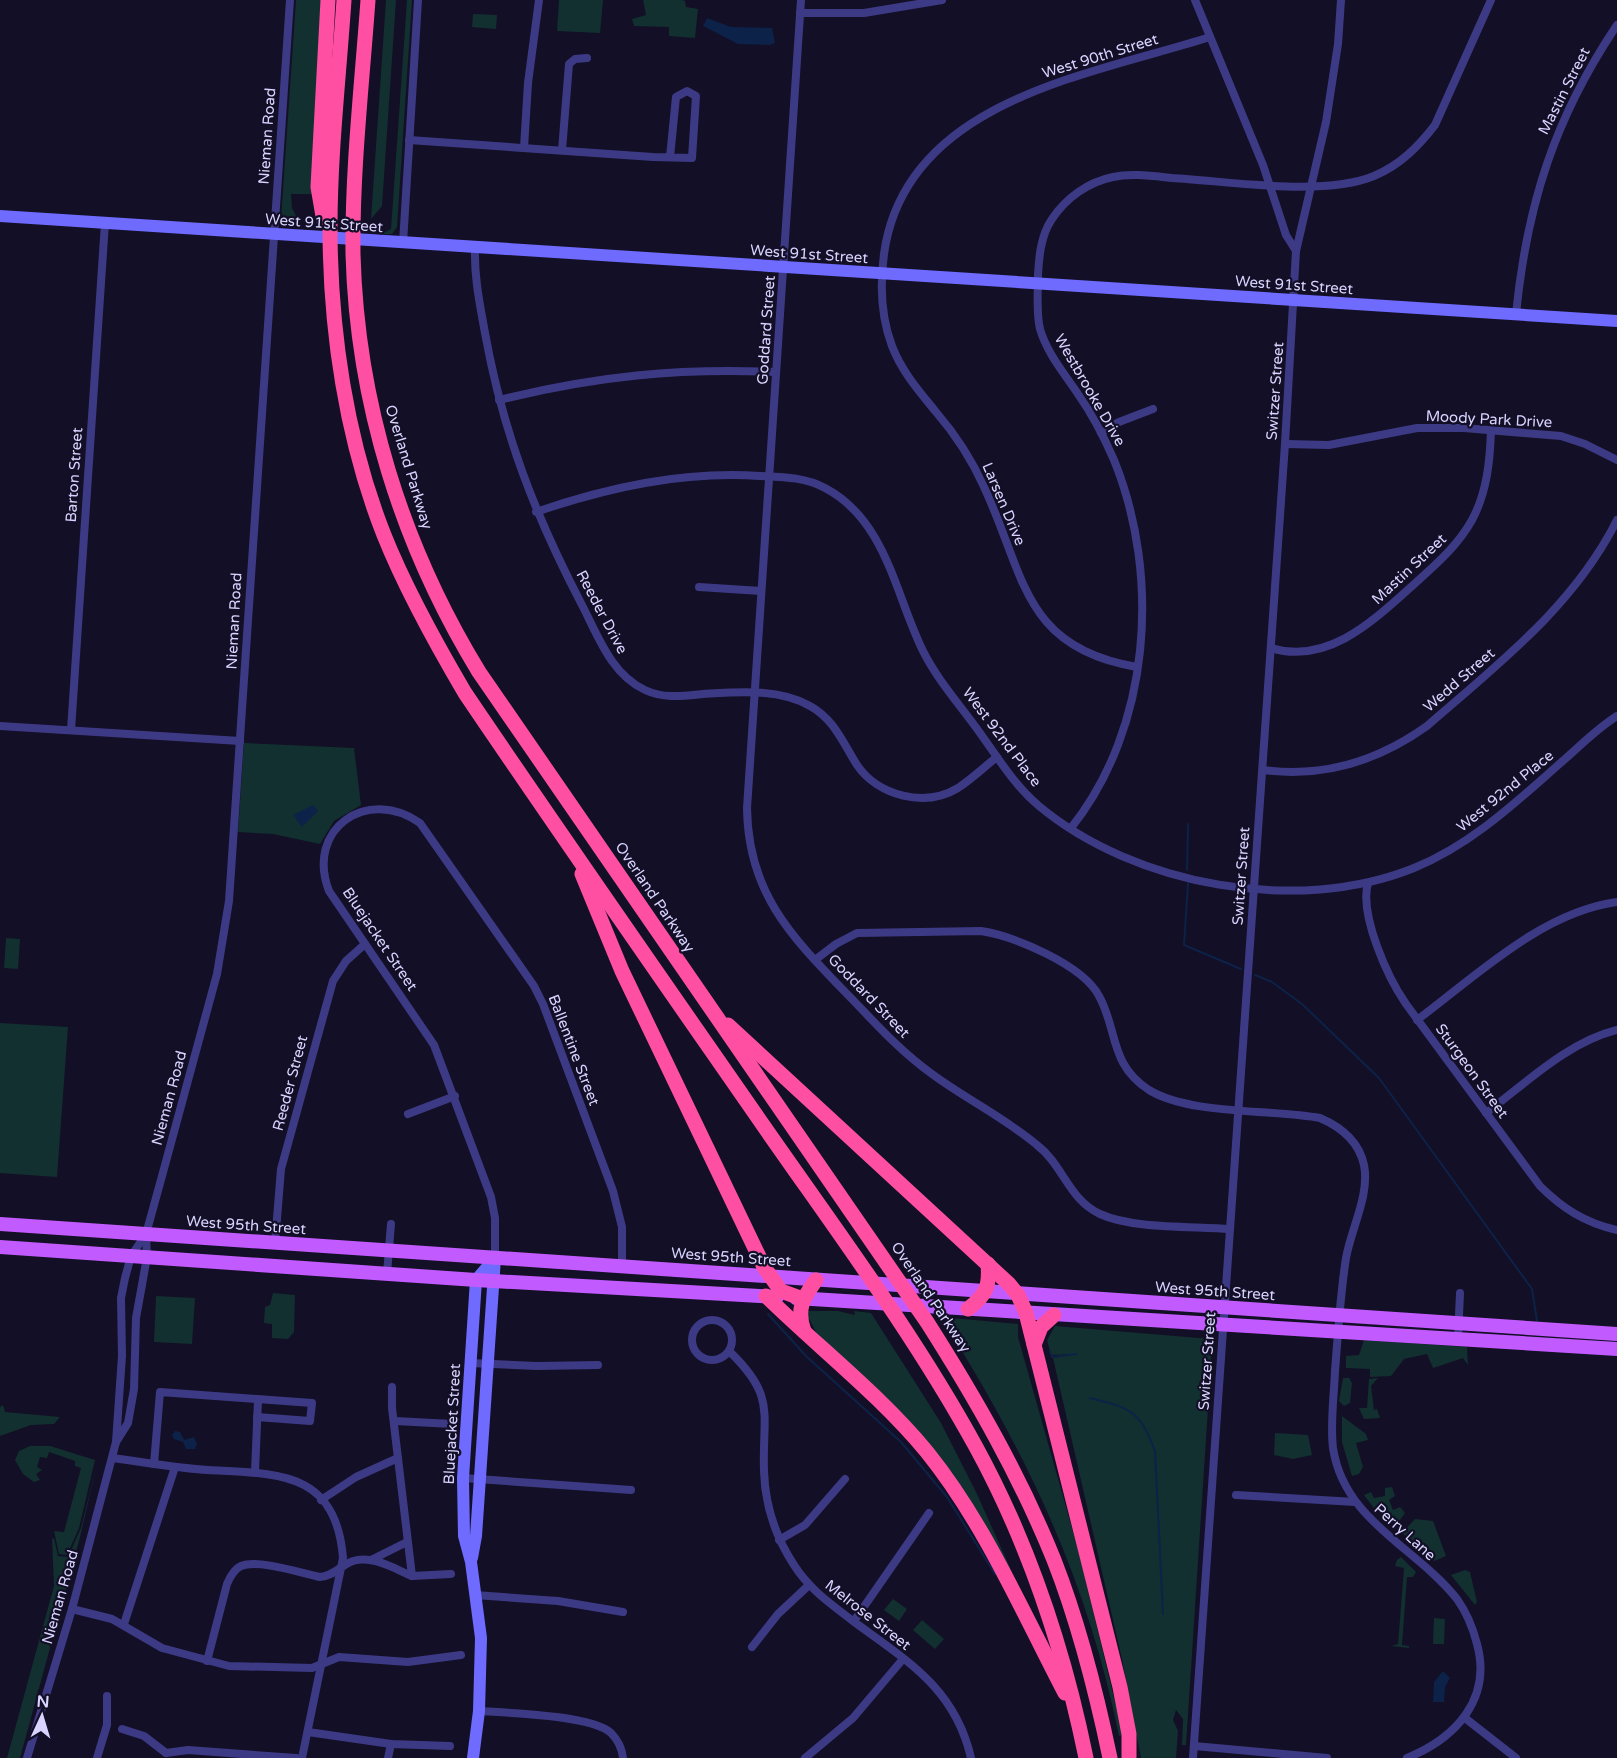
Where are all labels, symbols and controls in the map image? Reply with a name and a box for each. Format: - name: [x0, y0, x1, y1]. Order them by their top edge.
- street label: West 90th Street: [1040, 30, 1160, 82]
- street label: Mastin Street: [1534, 44, 1594, 138]
- street label: Nieman Road: [255, 87, 279, 185]
- street label: West 91st Street: [264, 210, 384, 236]
- street label: West 91st Street: [749, 241, 869, 267]
- street label: West 91st Street: [1234, 272, 1354, 298]
- street label: Goddard Street: [753, 274, 779, 385]
- street label: Westbrooke Drive: [1051, 331, 1129, 449]
- street label: Switzer Street: [1263, 341, 1287, 441]
- street label: Overland Parkway: [382, 403, 436, 531]
- street label: Moody Park Drive: [1425, 407, 1553, 431]
- street label: Barton Street: [62, 427, 86, 523]
- street label: Larsen Drive: [978, 460, 1030, 548]
- street label: Mastin Street: [1368, 530, 1450, 608]
- street label: Reeder Drive: [572, 567, 632, 657]
- street label: Nieman Road: [222, 572, 246, 670]
- street label: Wedd Street: [1420, 644, 1499, 716]
- street label: West 92nd Place: [959, 684, 1045, 790]
- street label: West 92nd Place: [1453, 746, 1557, 836]
- street label: Switzer Street: [1229, 826, 1253, 926]
- street label: Overland Parkway: [611, 838, 699, 956]
- street label: Bluejacket Street: [339, 884, 421, 994]
- street label: Goddard Street: [824, 950, 914, 1042]
- street label: Ballentine Street: [545, 992, 604, 1108]
- street label: Sturgeon Street: [1432, 1020, 1512, 1122]
- street label: Reeder Street: [269, 1033, 311, 1133]
- street label: Nieman Road: [148, 1049, 190, 1147]
- street label: West 95th Street: [185, 1212, 307, 1238]
- street label: Overland Parkway: [887, 1238, 975, 1356]
- street label: West 95th Street: [670, 1244, 792, 1270]
- street label: West 95th Street: [1154, 1278, 1276, 1304]
- street label: Switzer Street: [1195, 1311, 1219, 1411]
- street label: Bluejacket Street: [440, 1363, 464, 1485]
- street label: Perry Lane: [1371, 1500, 1439, 1564]
- street label: Nieman Road: [38, 1548, 82, 1646]
- street label: Melrose Street: [822, 1576, 915, 1654]
- north arrow: [12, 1686, 72, 1746]
- text: N: [36, 1692, 50, 1712]

